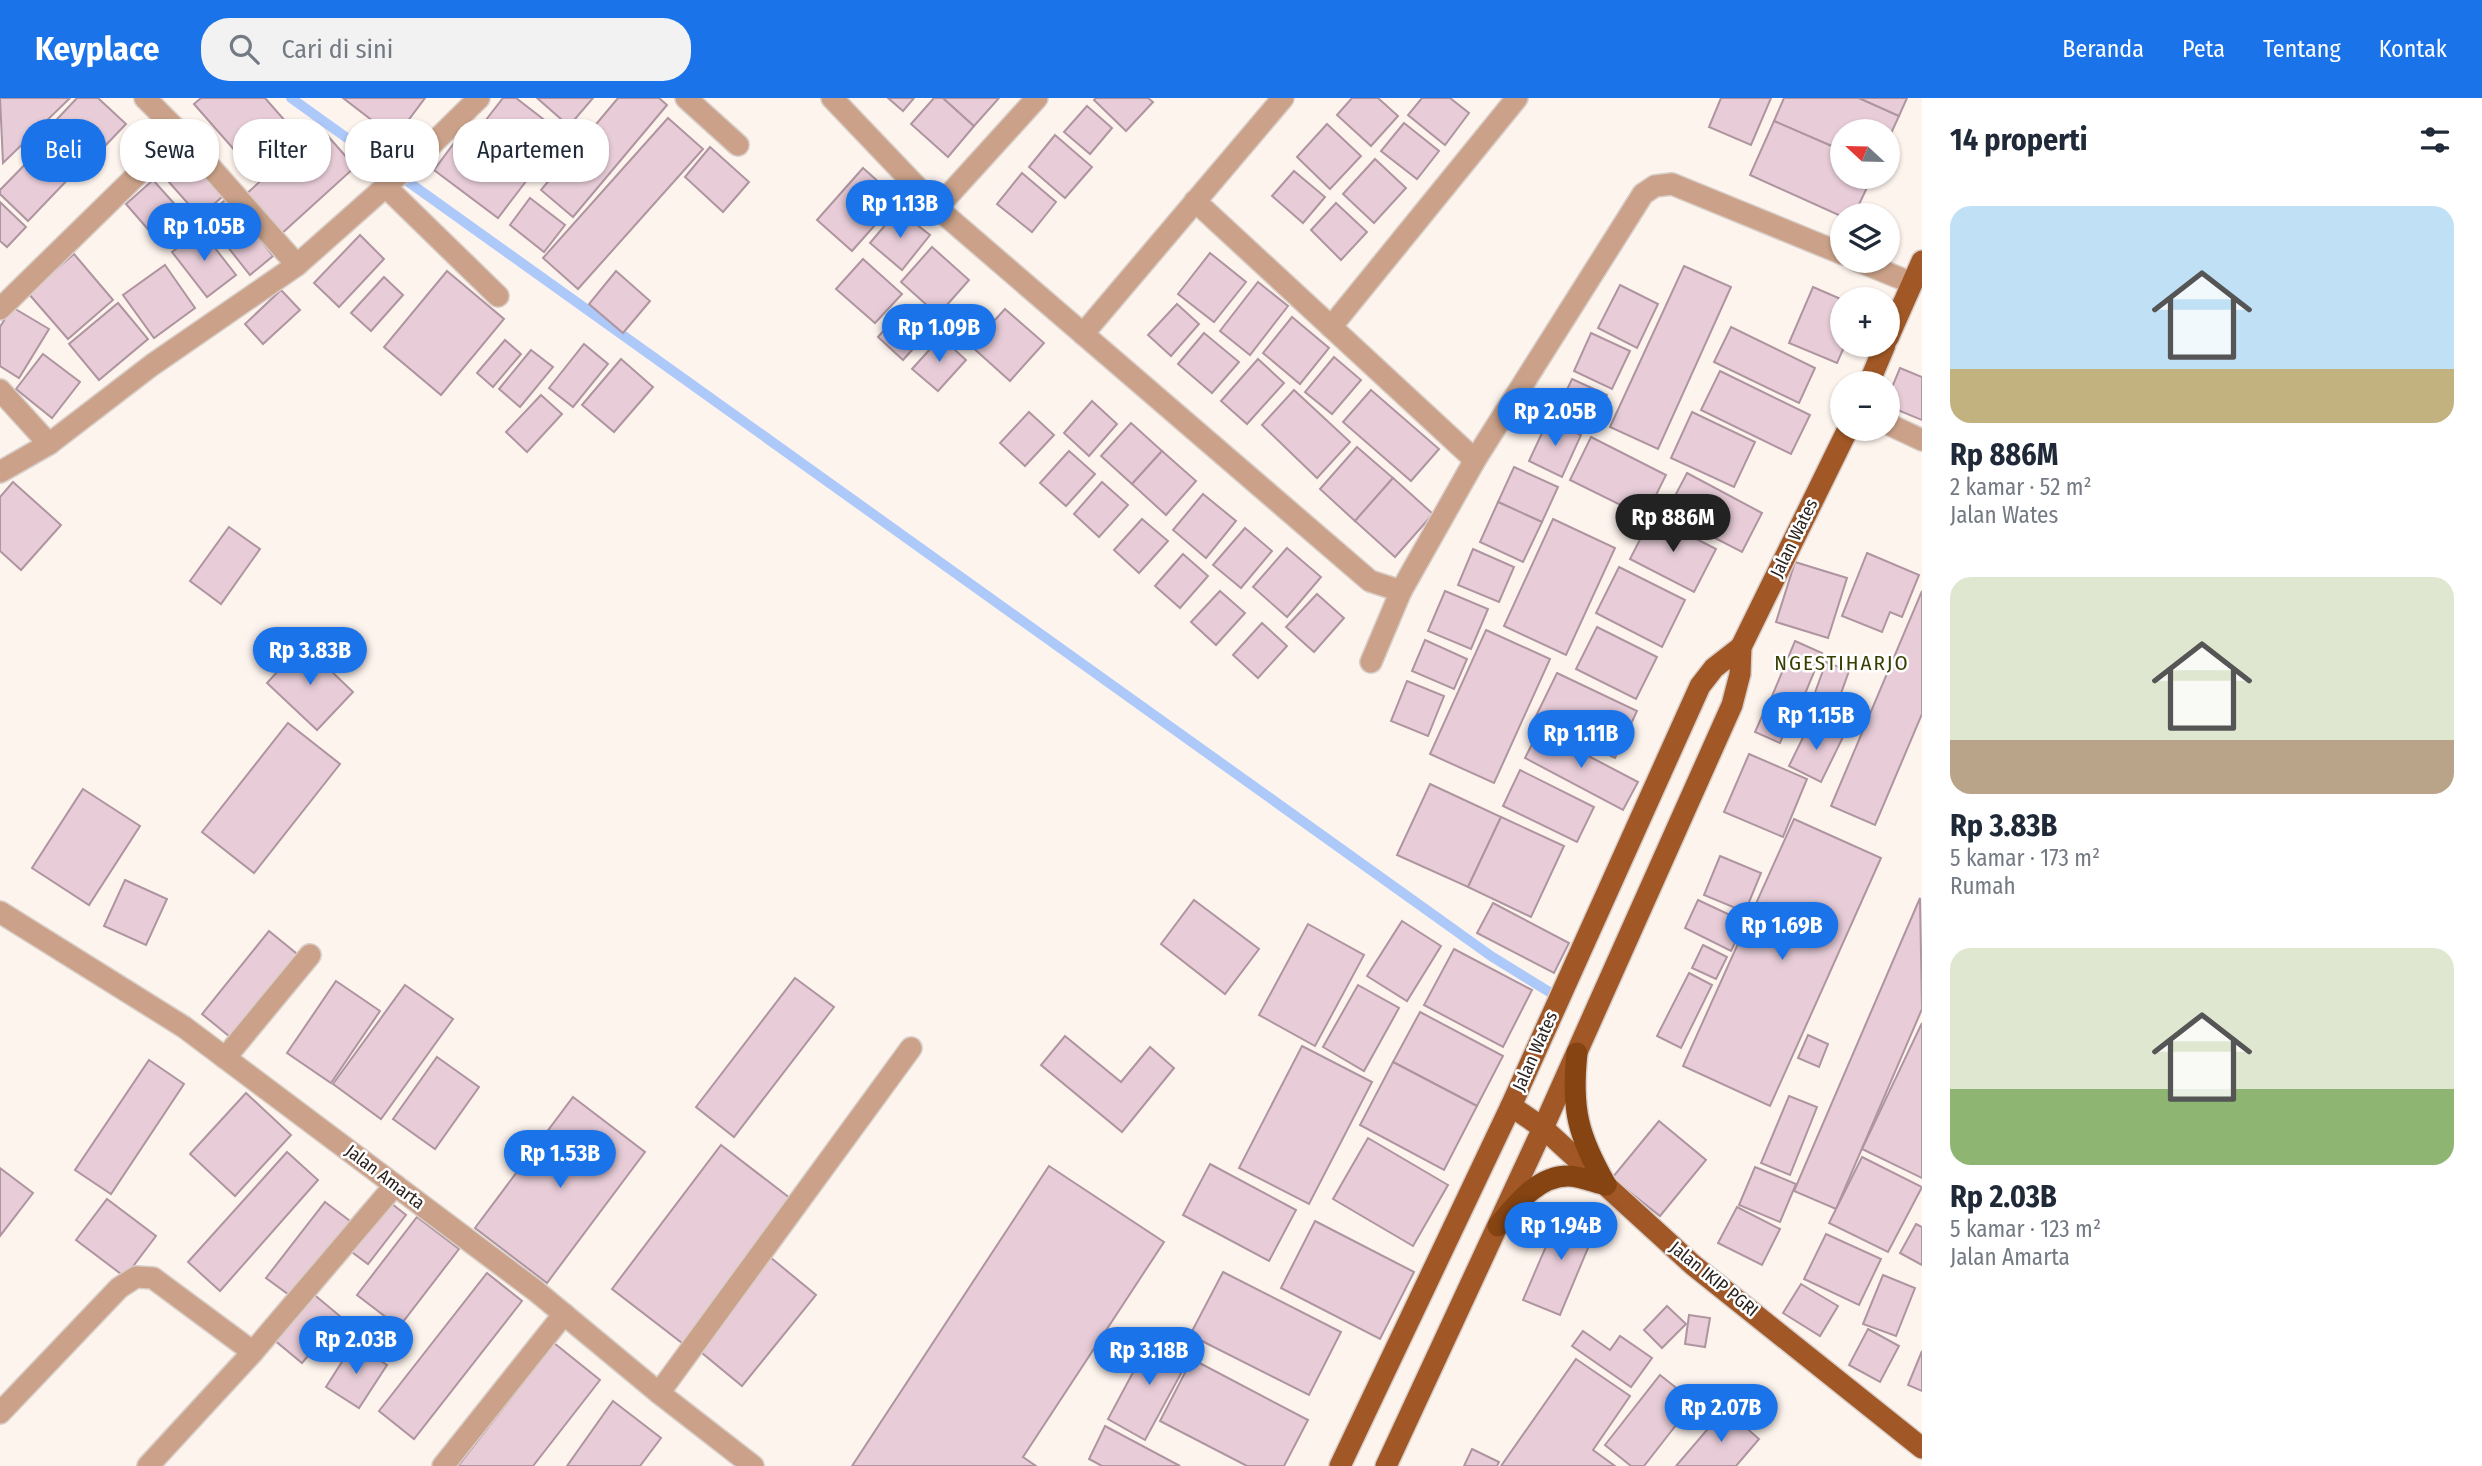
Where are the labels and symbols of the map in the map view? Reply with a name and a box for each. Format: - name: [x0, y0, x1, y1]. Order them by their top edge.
- north arrow: [1830, 119, 1900, 189]
- pin: Rp 1.13B: [828, 180, 972, 240]
- pin: Rp 1.05B: [132, 204, 276, 263]
- pin: Rp 1.09B: [867, 304, 1011, 364]
- pin: Rp 2.05B: [1483, 388, 1627, 448]
- pin: Rp 886M: [1608, 494, 1738, 554]
- street label: Jalan Wates: [1766, 495, 1823, 581]
- pin: Rp 3.83B: [238, 628, 382, 687]
- district label: NGESTIHARJO: [1774, 650, 1910, 676]
- pin: Rp 1.15B: [1744, 692, 1888, 752]
- pin: Rp 1.11B: [1509, 710, 1653, 770]
- pin: Rp 1.69B: [1710, 902, 1854, 962]
- street label: Jalan Wates: [1508, 1008, 1562, 1094]
- pin: Rp 1.53B: [488, 1130, 632, 1190]
- street label: Jalan Amarta: [341, 1140, 429, 1214]
- pin: Rp 1.94B: [1489, 1202, 1633, 1262]
- street label: Jalan IKIP PGRI: [1665, 1237, 1763, 1321]
- pin: Rp 2.03B: [284, 1316, 428, 1376]
- pin: Rp 3.18B: [1077, 1328, 1221, 1387]
- pin: Rp 2.07B: [1649, 1384, 1793, 1444]

